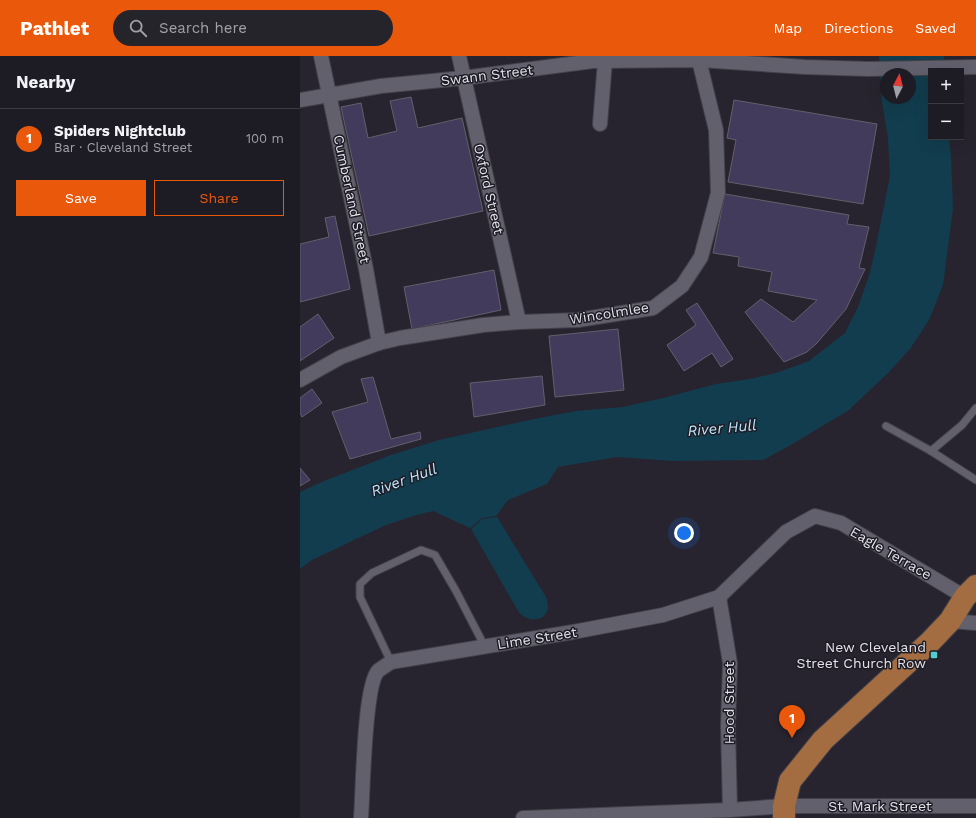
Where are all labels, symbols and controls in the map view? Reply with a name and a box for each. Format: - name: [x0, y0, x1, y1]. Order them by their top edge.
- search box: [113, 10, 393, 46]
- text: Pathlet: [20, 17, 89, 40]
- icon: search: [127, 17, 149, 39]
- text: Search here: [159, 19, 247, 37]
- text: Map: [774, 20, 802, 36]
- text: Directions: [824, 20, 893, 36]
- text: Saved: [915, 20, 956, 36]
- street label: Swann Street: [440, 61, 534, 89]
- north arrow: [880, 68, 916, 104]
- map controls: [928, 68, 964, 140]
- button: +: [928, 68, 964, 104]
- text: Nearby: [16, 72, 75, 92]
- button: −: [928, 104, 964, 140]
- text: Spiders Nightclub: [54, 122, 186, 140]
- text: 1: [26, 131, 32, 146]
- text: 100 m: [246, 131, 284, 146]
- street label: Cumberland Street: [331, 133, 373, 265]
- text: Bar · Cleveland Street: [54, 140, 192, 155]
- street label: Oxford Street: [471, 142, 507, 236]
- button: Save: [16, 180, 146, 216]
- button: Share: [154, 180, 284, 216]
- street label: Wincolmlee: [568, 299, 650, 327]
- water label: River Hull: [687, 416, 758, 440]
- water label: River Hull: [369, 460, 440, 500]
- your location: [674, 523, 694, 543]
- street label: Eagle Terrace: [848, 523, 934, 583]
- street label: Lime Street: [496, 624, 578, 652]
- place label: New Cleveland Street Church Row: [796, 639, 926, 671]
- marker: New Cleveland Street Church Row: [929, 650, 939, 660]
- street label: Hood Street: [721, 662, 737, 744]
- pin: 1: [779, 705, 805, 738]
- street label: St. Mark Street: [828, 798, 932, 814]

